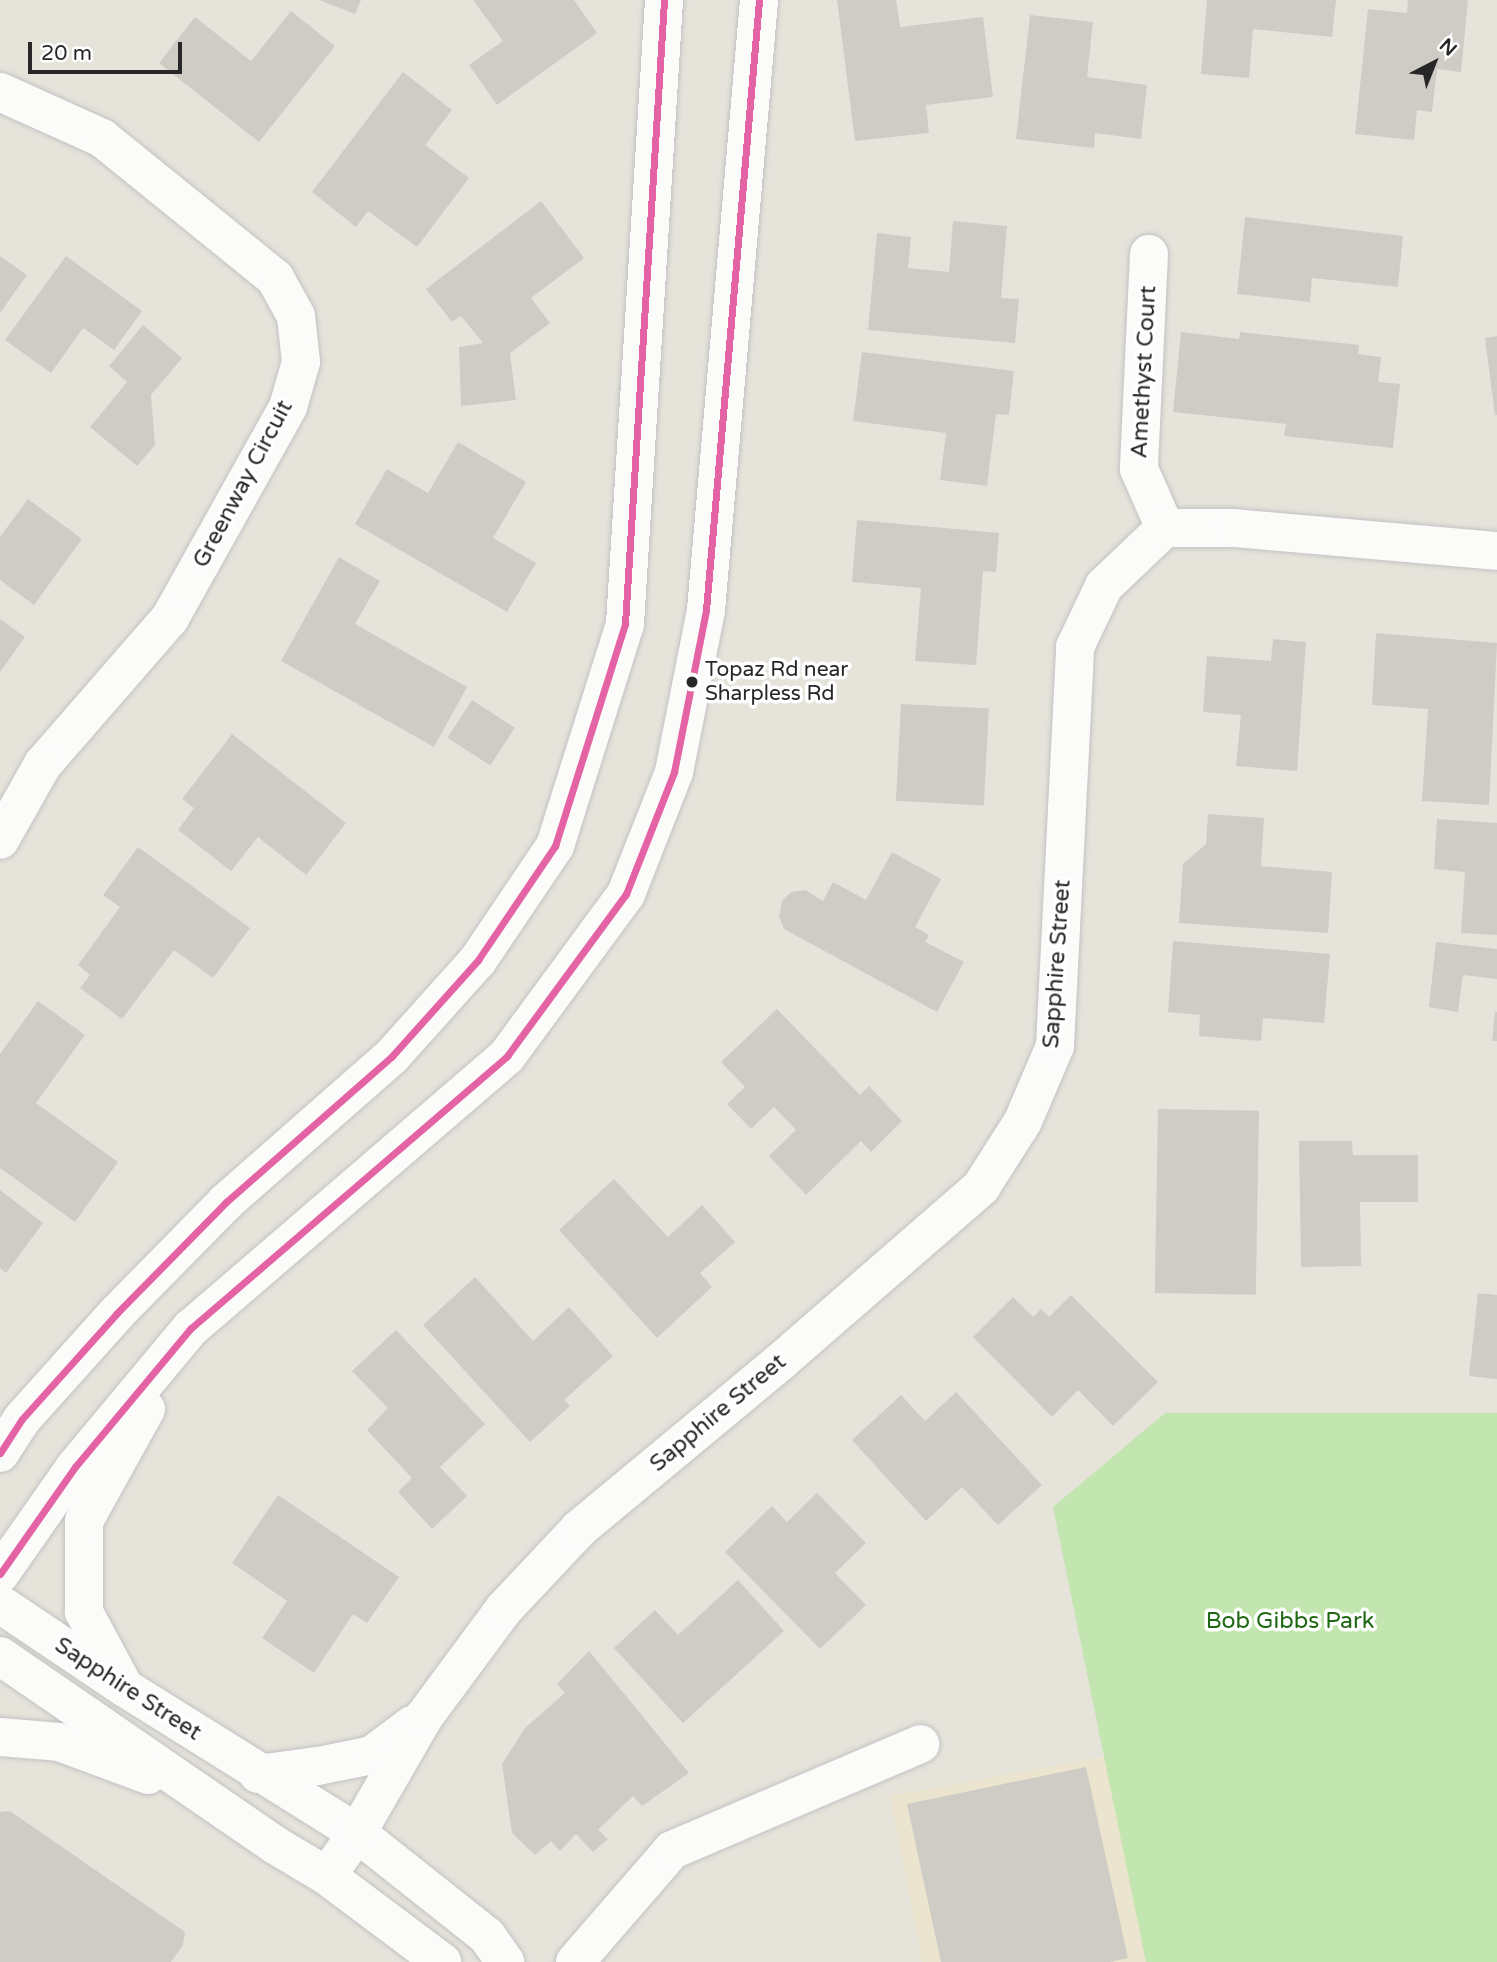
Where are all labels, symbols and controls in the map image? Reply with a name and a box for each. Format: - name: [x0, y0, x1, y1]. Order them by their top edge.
- scale bar: [32, 28, 186, 72]
- north arrow: [1399, 28, 1469, 98]
- text: N: [1435, 34, 1461, 61]
- text: 20 m: [41, 41, 92, 66]
- street label: Amethyst Court: [1126, 285, 1162, 459]
- street label: Greenway Circuit: [187, 395, 299, 573]
- place label: Topaz Rd near Sharpless Rd: [705, 657, 848, 707]
- marker: Topaz Rd near Sharpless Rd: [685, 675, 699, 689]
- street label: Sapphire Street: [1037, 879, 1077, 1049]
- street label: Sapphire Street: [644, 1348, 792, 1478]
- park label: Bob Gibbs Park: [1206, 1607, 1374, 1635]
- street label: Sapphire Street: [50, 1631, 206, 1747]

